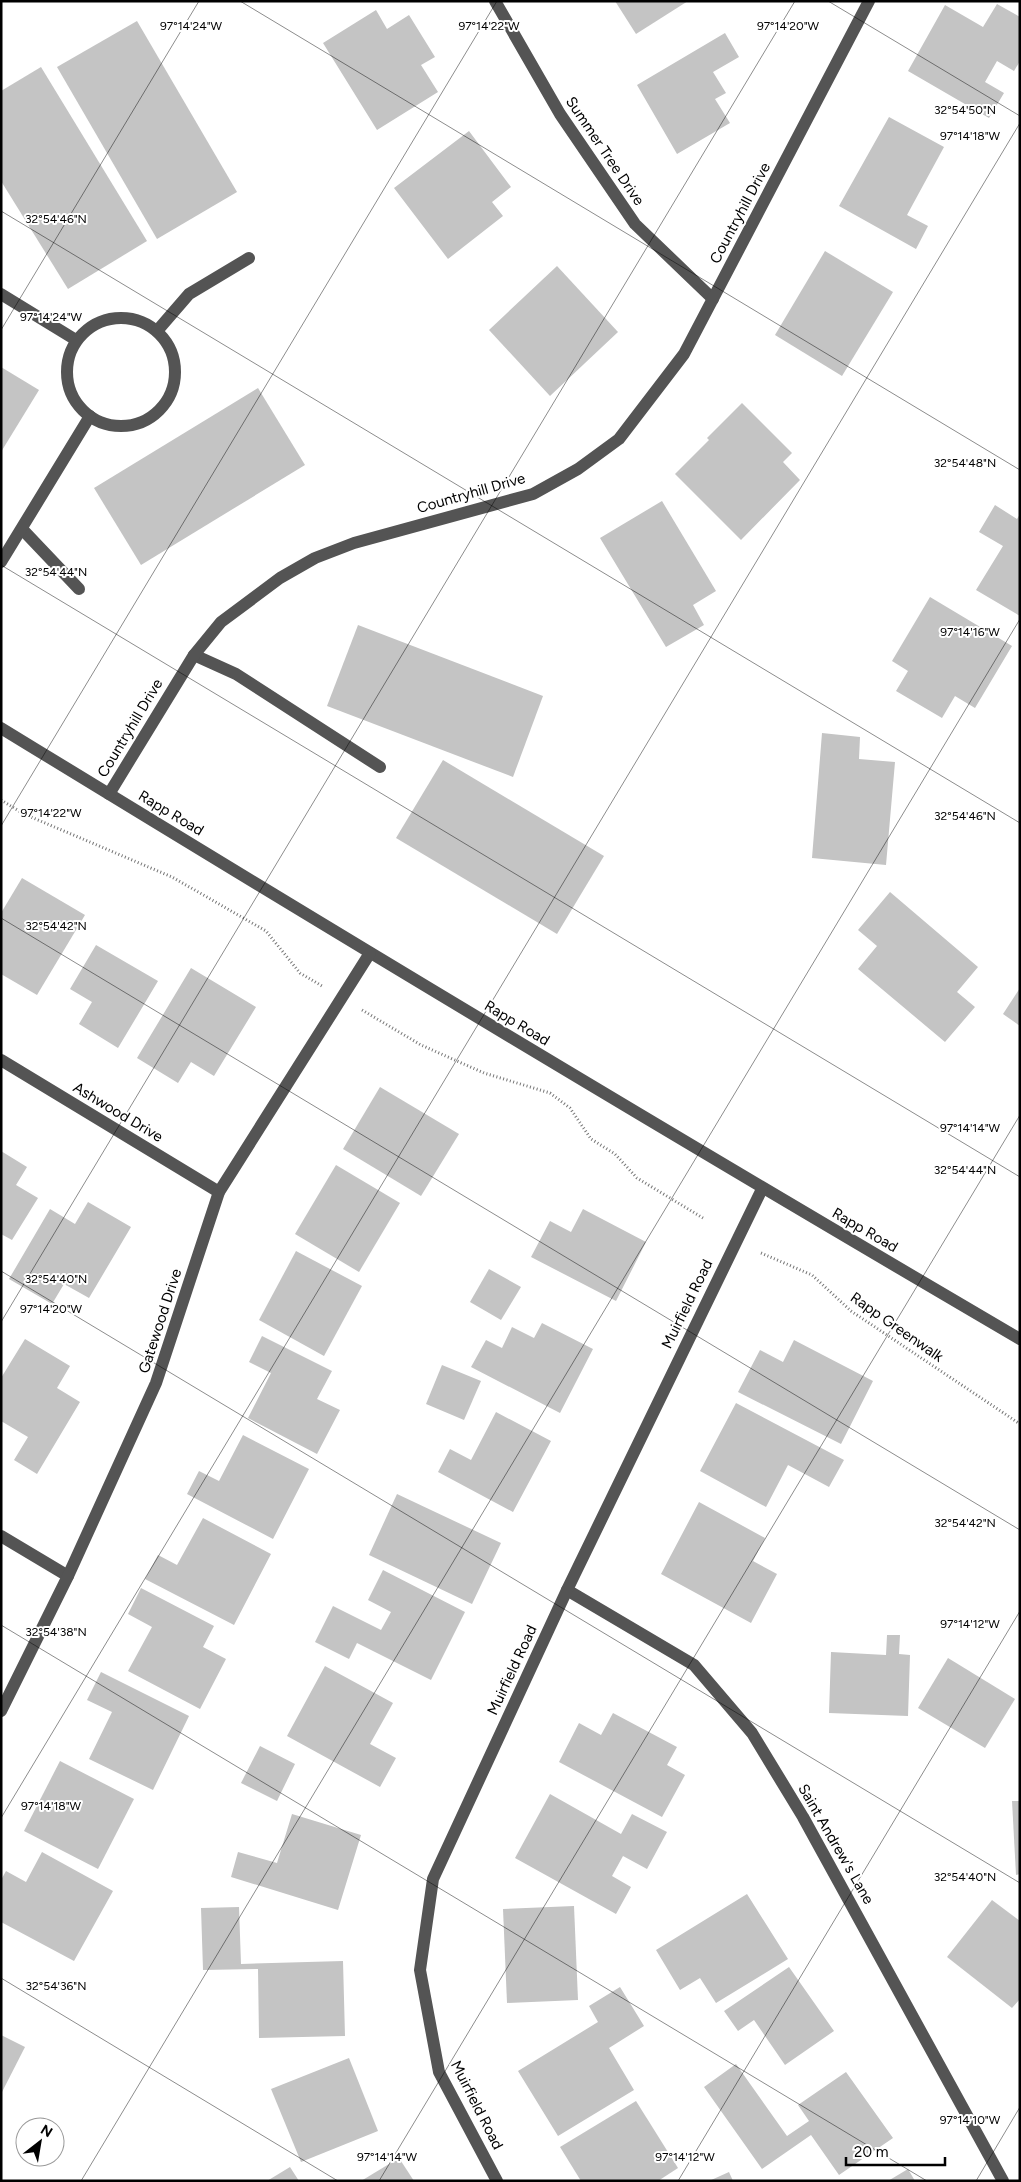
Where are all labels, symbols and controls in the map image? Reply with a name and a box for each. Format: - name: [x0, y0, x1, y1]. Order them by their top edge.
- text: 97°14'24"W: [160, 19, 222, 33]
- text: 97°14'22"W: [458, 19, 520, 33]
- text: 97°14'20"W: [757, 19, 820, 33]
- street label: Summer Tree Drive: [562, 93, 648, 209]
- text: 32°54'50"N: [934, 103, 996, 117]
- text: 97°14'18"W: [940, 129, 1001, 143]
- street label: Countryhill Drive: [706, 159, 774, 267]
- text: 32°54'46"N: [25, 212, 87, 226]
- text: 97°14'24"W: [20, 310, 82, 324]
- text: 32°54'48"N: [934, 456, 996, 470]
- street label: Countryhill Drive: [415, 469, 527, 517]
- text: 32°54'44"N: [25, 565, 87, 579]
- text: 97°14'16"W: [940, 625, 1000, 639]
- street label: Countryhill Drive: [94, 675, 166, 781]
- street label: Rapp Road: [135, 786, 207, 840]
- text: 97°14'22"W: [20, 806, 82, 820]
- text: 32°54'46"N: [934, 809, 996, 823]
- text: 32°54'42"N: [25, 919, 87, 933]
- street label: Rapp Road: [481, 996, 553, 1050]
- street label: Ashwood Drive: [70, 1078, 166, 1146]
- text: 97°14'14"W: [940, 1121, 1001, 1135]
- text: 32°54'44"N: [934, 1163, 996, 1177]
- street label: Rapp Road: [829, 1204, 901, 1256]
- street label: Muirfield Road: [658, 1256, 716, 1352]
- street label: Gatewood Drive: [135, 1266, 185, 1376]
- text: 32°54'40"N: [25, 1272, 87, 1286]
- street label: Rapp Greenwalk: [847, 1288, 948, 1366]
- text: 97°14'20"W: [20, 1302, 83, 1316]
- text: 32°54'42"N: [934, 1516, 996, 1530]
- text: 97°14'12"W: [940, 1617, 1000, 1631]
- street label: Muirfield Road: [483, 1622, 541, 1718]
- text: 32°54'38"N: [25, 1625, 87, 1639]
- street label: Saint Andrew's Lane: [794, 1781, 878, 1907]
- text: 97°14'18"W: [21, 1799, 82, 1813]
- text: 32°54'40"N: [934, 1870, 996, 1884]
- text: 32°54'36"N: [26, 1979, 86, 1993]
- street label: Muirfield Road: [447, 2058, 507, 2152]
- text: 97°14'10"W: [940, 2113, 1001, 2127]
- north arrow: [15, 2117, 65, 2167]
- text: N: [37, 2121, 55, 2141]
- scale bar: [846, 2134, 945, 2166]
- text: 20 m: [854, 2143, 888, 2161]
- text: 97°14'14"W: [357, 2150, 418, 2164]
- text: 97°14'12"W: [655, 2150, 715, 2164]

